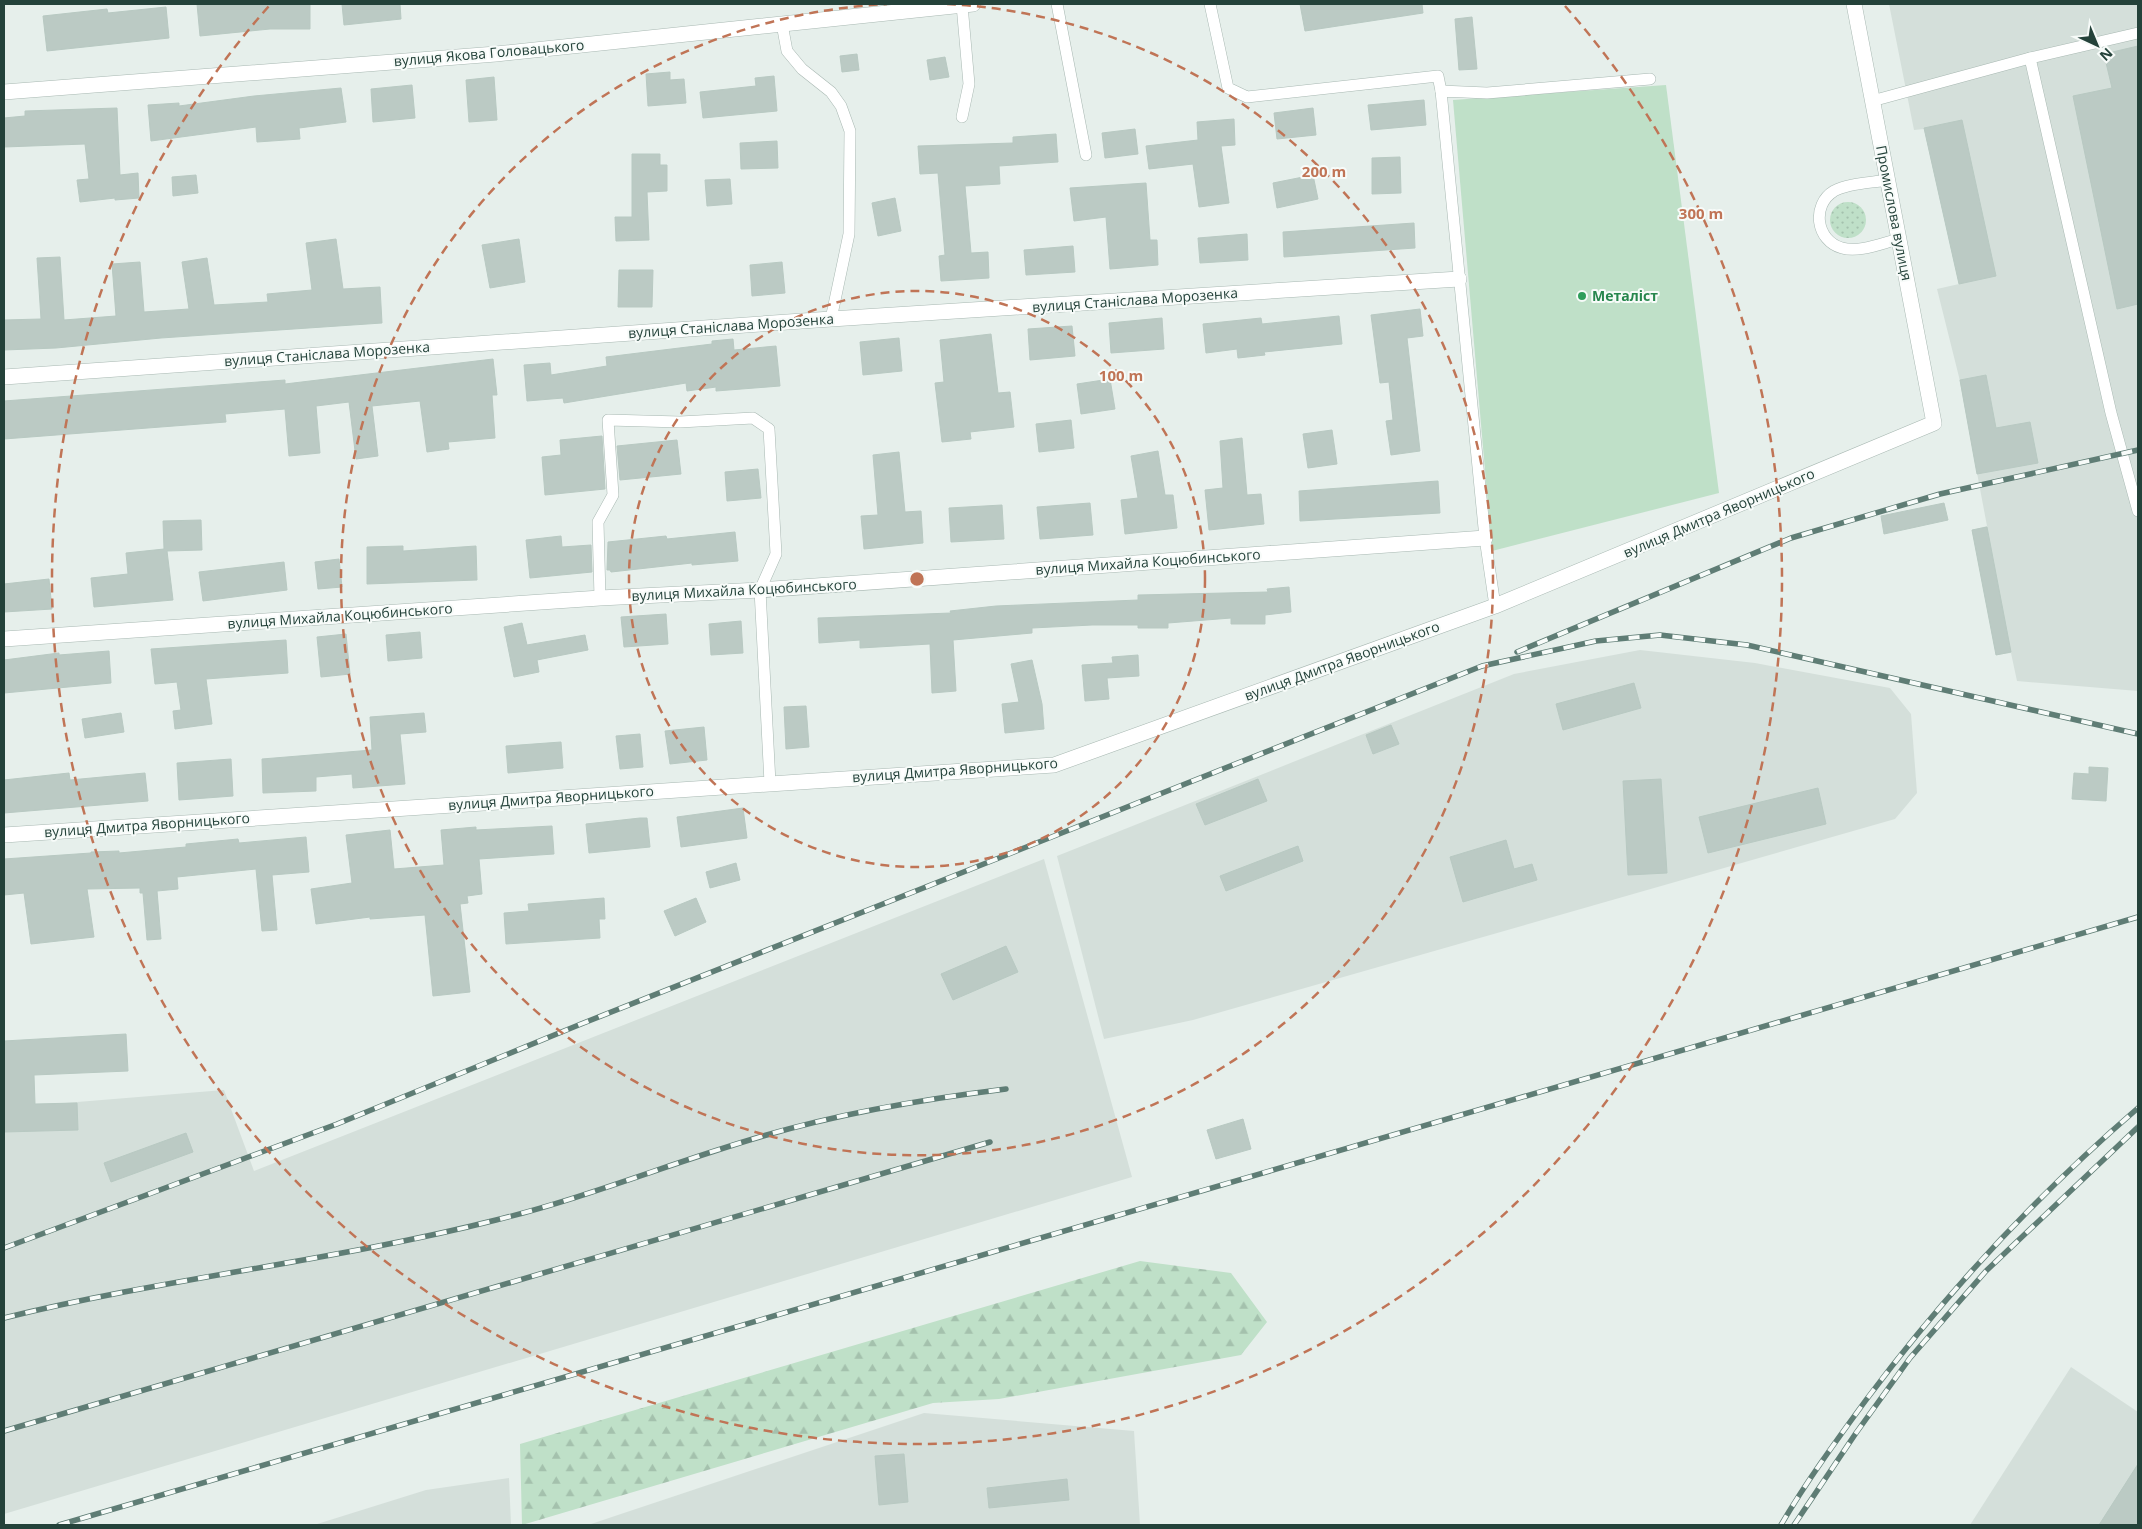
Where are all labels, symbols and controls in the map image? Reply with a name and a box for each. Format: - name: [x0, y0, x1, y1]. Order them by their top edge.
- north arrow: [2072, 20, 2122, 70]
- street label: вулиця Якова Головацького: [393, 35, 585, 70]
- text: N: [2096, 44, 2117, 66]
- street label: Промислова вулиця: [1872, 144, 1917, 282]
- text: 200 m: [1302, 161, 1346, 181]
- text: 300 m: [1679, 203, 1723, 223]
- street label: вулиця Станіслава Морозенка: [1031, 283, 1238, 316]
- place label: Металіст: [1592, 286, 1658, 305]
- marker: Металіст: [1576, 290, 1588, 302]
- street label: вулиця Станіслава Морозенка: [627, 309, 834, 342]
- street label: вулиця Станіслава Морозенка: [223, 337, 430, 370]
- text: 100 m: [1099, 365, 1143, 385]
- street label: вулиця Дмитра Яворницького: [1620, 464, 1817, 562]
- street label: вулиця Михайла Коцюбинського: [1035, 544, 1261, 579]
- centre of rings: [908, 570, 926, 588]
- street label: вулиця Михайла Коцюбинського: [631, 574, 857, 605]
- street label: вулиця Михайла Коцюбинського: [227, 598, 453, 633]
- street label: вулиця Дмитра Яворницького: [1242, 616, 1442, 705]
- street label: вулиця Дмитра Яворницького: [851, 753, 1058, 786]
- street label: вулиця Дмитра Яворницького: [447, 781, 654, 814]
- street label: вулиця Дмитра Яворницького: [43, 808, 250, 841]

